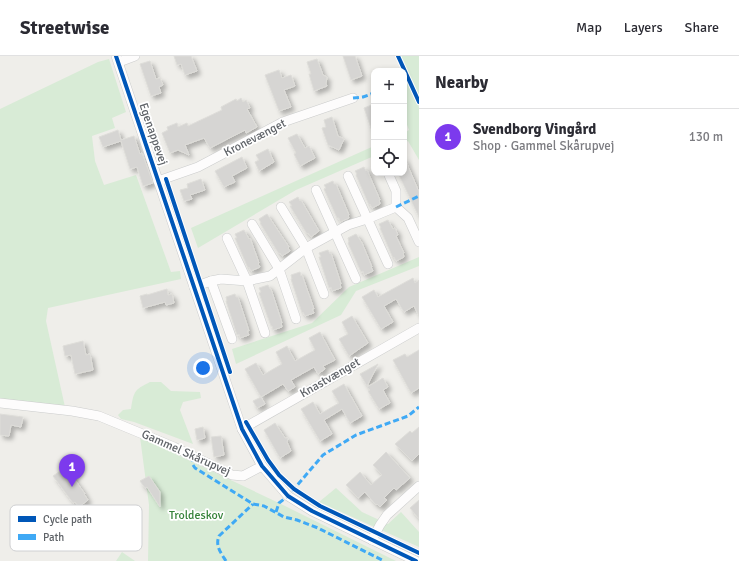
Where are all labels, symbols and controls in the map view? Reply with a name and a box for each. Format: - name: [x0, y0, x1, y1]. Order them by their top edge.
- text: Streetwise: [20, 16, 110, 40]
- text: Map: [576, 19, 602, 36]
- text: Layers: [624, 19, 663, 36]
- text: Share: [685, 19, 719, 36]
- map controls: [371, 68, 407, 176]
- button: +: [371, 68, 407, 104]
- text: Nearby: [435, 72, 488, 93]
- street label: Egenappevej: [135, 101, 171, 167]
- button: −: [371, 104, 407, 140]
- street label: Kronevænget: [221, 116, 289, 160]
- text: Svendborg Vingård: [473, 120, 596, 138]
- text: 1: [444, 129, 452, 145]
- text: 130 m: [689, 129, 723, 145]
- text: Shop · Gammel Skårupvej: [473, 138, 614, 154]
- button: locate: [371, 140, 407, 176]
- street label: Knastvænget: [297, 355, 363, 401]
- your location: [193, 358, 213, 378]
- street label: Gammel Skårupvej: [139, 427, 233, 479]
- pin: 1: [59, 454, 85, 487]
- legend: [10, 505, 142, 551]
- park label: Troldeskov: [169, 508, 224, 523]
- text: Cycle path: [43, 513, 92, 526]
- text: Path: [43, 531, 64, 544]

